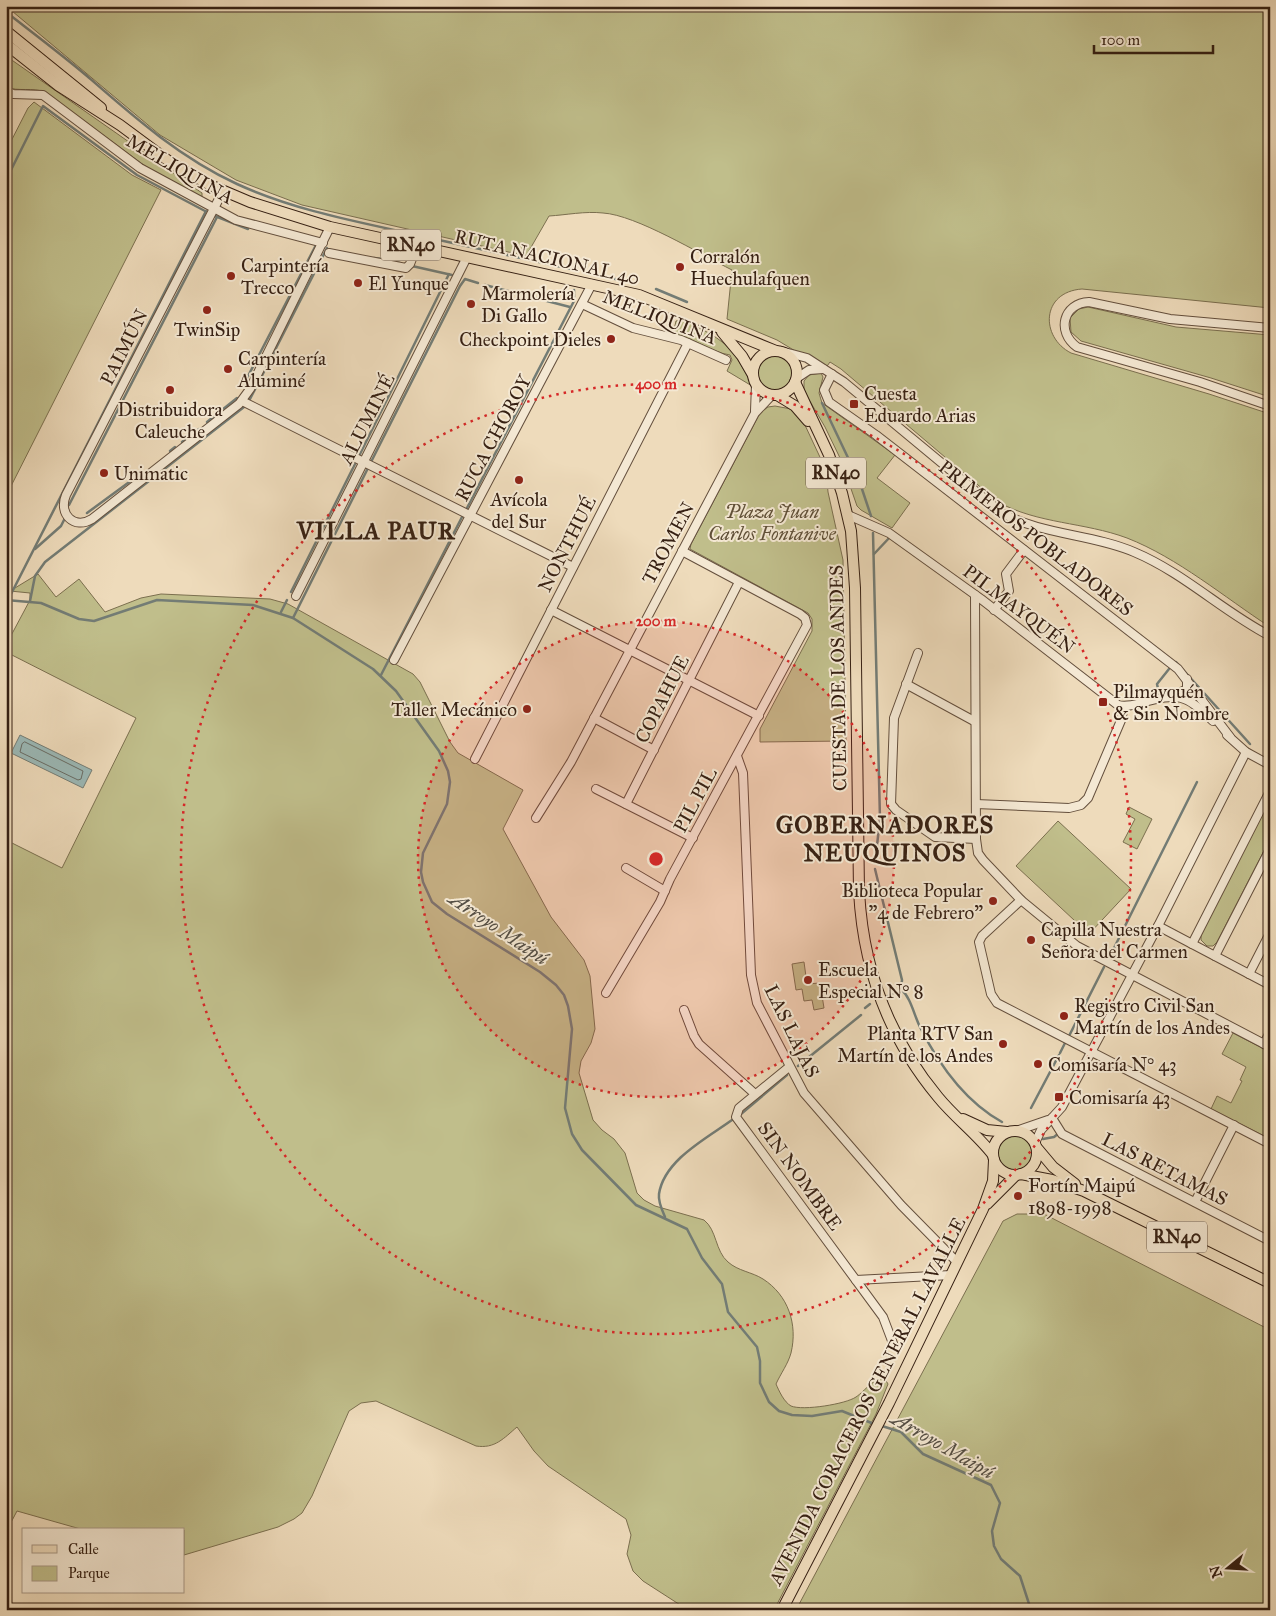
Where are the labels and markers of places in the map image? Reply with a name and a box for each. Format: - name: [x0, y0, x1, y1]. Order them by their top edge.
- place label: Corralón Huechulafquen: [690, 245, 810, 291]
- place label: Carpintería Trecco: [241, 254, 330, 299]
- marker: Corralón Huechulafquen: [674, 261, 686, 273]
- marker: Carpintería Trecco: [225, 270, 237, 282]
- place label: El Yunque: [368, 272, 449, 296]
- marker: El Yunque: [352, 277, 364, 289]
- place label: Marmolería Di Gallo: [481, 282, 576, 327]
- marker: Marmolería Di Gallo: [465, 298, 477, 310]
- marker: TwinSip: [201, 304, 213, 316]
- place label: TwinSip: [174, 318, 240, 341]
- place label: Checkpoint Dieles: [459, 328, 601, 351]
- marker: Checkpoint Dieles: [605, 333, 617, 345]
- place label: Carpintería Aluminé: [237, 347, 327, 392]
- marker: Carpintería Aluminé: [222, 363, 234, 375]
- place label: Cuesta Eduardo Arias: [864, 382, 976, 427]
- marker: Distribuidora Caleuche: [164, 384, 176, 396]
- place label: Distribuidora Caleuche: [118, 398, 223, 443]
- marker: Cuesta Eduardo Arias: [848, 398, 860, 410]
- place label: Unimatic: [114, 462, 188, 485]
- marker: Unimatic: [98, 467, 110, 479]
- marker: Avícola del Sur: [513, 474, 525, 486]
- place label: Avícola del Sur: [489, 488, 549, 533]
- place label: Pilmayquén & Sin Nombre: [1113, 680, 1229, 725]
- marker: Pilmayquén & Sin Nombre: [1097, 696, 1109, 708]
- place label: Taller Mecánico: [391, 698, 517, 721]
- marker: Taller Mecánico: [521, 703, 533, 715]
- centre of rings: [647, 850, 665, 868]
- place label: Biblioteca Popular "4 de Febrero": [841, 879, 984, 924]
- marker: Biblioteca Popular "4 de Febrero": [987, 895, 999, 907]
- place label: Capilla Nuestra Señora del Carmen: [1041, 918, 1188, 963]
- marker: Capilla Nuestra Señora del Carmen: [1025, 934, 1037, 946]
- place label: Escuela Especial N° 8: [818, 958, 924, 1003]
- marker: Escuela Especial N° 8: [802, 974, 814, 986]
- place label: Registro Civil San Martín de los Andes: [1074, 994, 1230, 1039]
- marker: Registro Civil San Martín de los Andes: [1058, 1010, 1070, 1022]
- place label: Planta RTV San Martín de los Andes: [837, 1022, 993, 1067]
- marker: Planta RTV San Martín de los Andes: [997, 1038, 1009, 1050]
- place label: Comisaría N° 43: [1048, 1053, 1176, 1076]
- marker: Comisaría N° 43: [1032, 1058, 1044, 1070]
- place label: Comisaría 43: [1069, 1086, 1170, 1109]
- marker: Comisaría 43: [1053, 1091, 1065, 1103]
- place label: Fortín Maipú 1898-1998: [1028, 1174, 1136, 1219]
- marker: Fortín Maipú 1898-1998: [1012, 1190, 1024, 1202]

